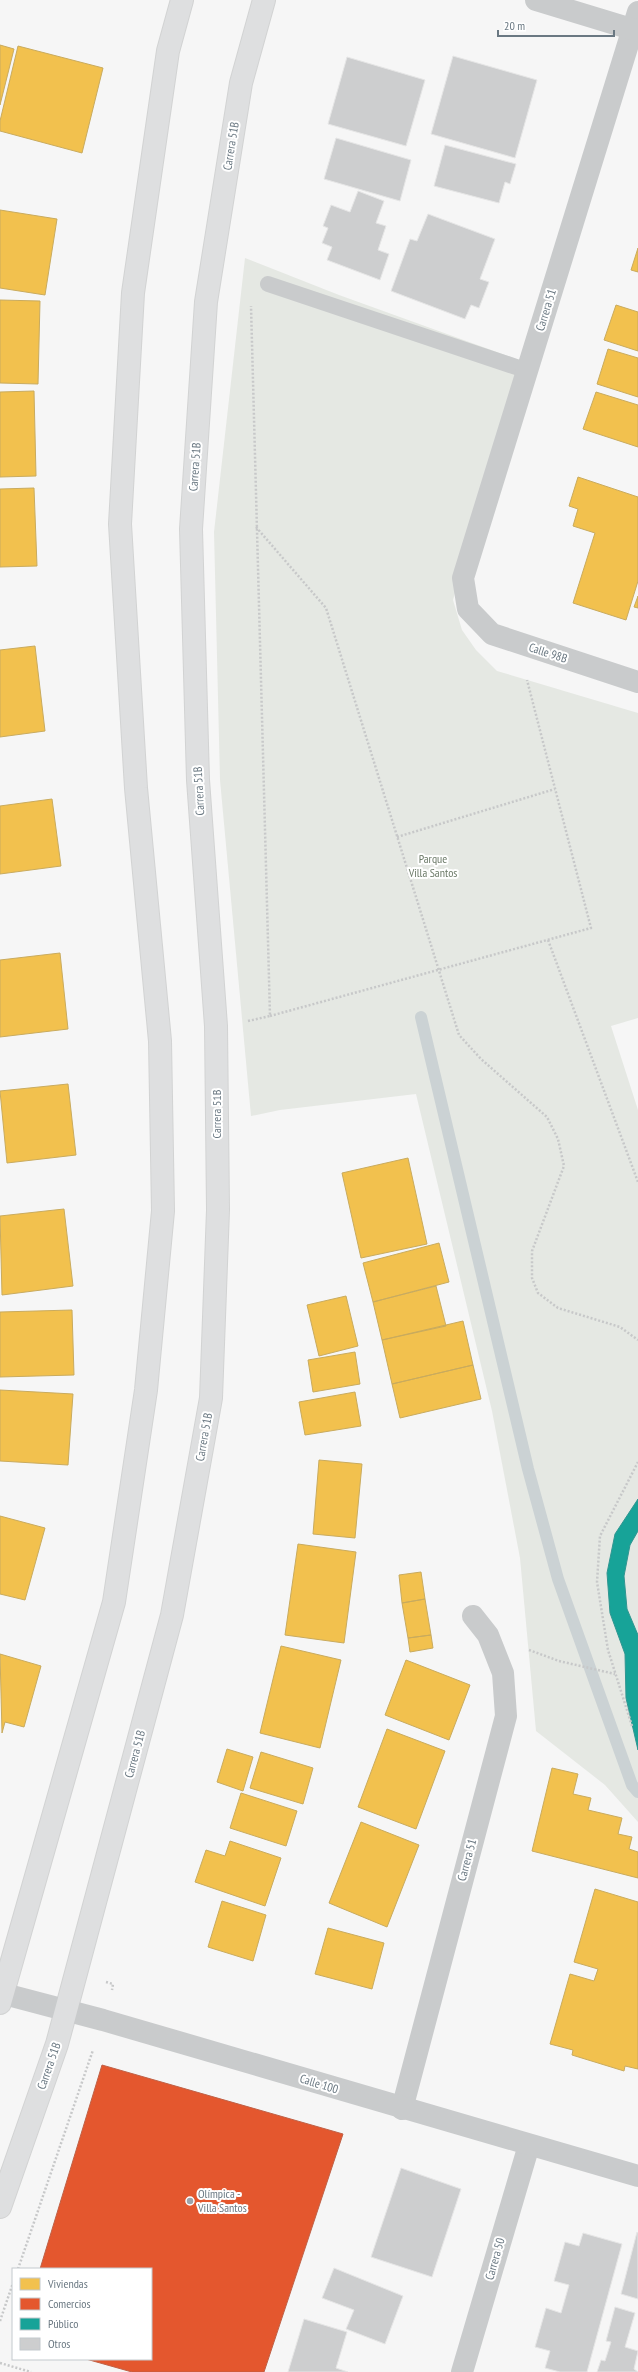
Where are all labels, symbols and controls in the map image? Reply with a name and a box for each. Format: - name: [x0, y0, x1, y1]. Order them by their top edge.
- scale bar: [498, 12, 614, 38]
- text: 20 m: [504, 18, 525, 33]
- street label: Carrera 51B: [219, 120, 242, 171]
- street label: Carrera 51: [532, 287, 559, 333]
- street label: Carrera 51B: [185, 442, 204, 492]
- street label: Calle 98B: [527, 639, 570, 666]
- street label: Carrera 51B: [190, 766, 207, 816]
- park label: Parque Villa Santos: [408, 851, 457, 880]
- street label: Carrera 51B: [209, 1089, 224, 1138]
- street label: Carrera 51B: [192, 1411, 215, 1462]
- street label: Carrera 51B: [121, 1728, 148, 1779]
- street label: Carrera 51: [454, 1837, 479, 1883]
- street label: Carrera 51B: [33, 2040, 64, 2091]
- street label: Calle 100: [298, 2071, 340, 2096]
- place label: Olímpica - Villa Santos: [197, 2186, 247, 2215]
- marker: Olímpica - Villa Santos: [185, 2196, 195, 2206]
- street label: Carrera 50: [481, 2236, 508, 2282]
- legend: [12, 2268, 152, 2360]
- text: Viviendas: [47, 2276, 88, 2291]
- text: Comercios: [48, 2296, 91, 2311]
- text: Público: [48, 2316, 78, 2331]
- text: Otros: [48, 2336, 70, 2351]

